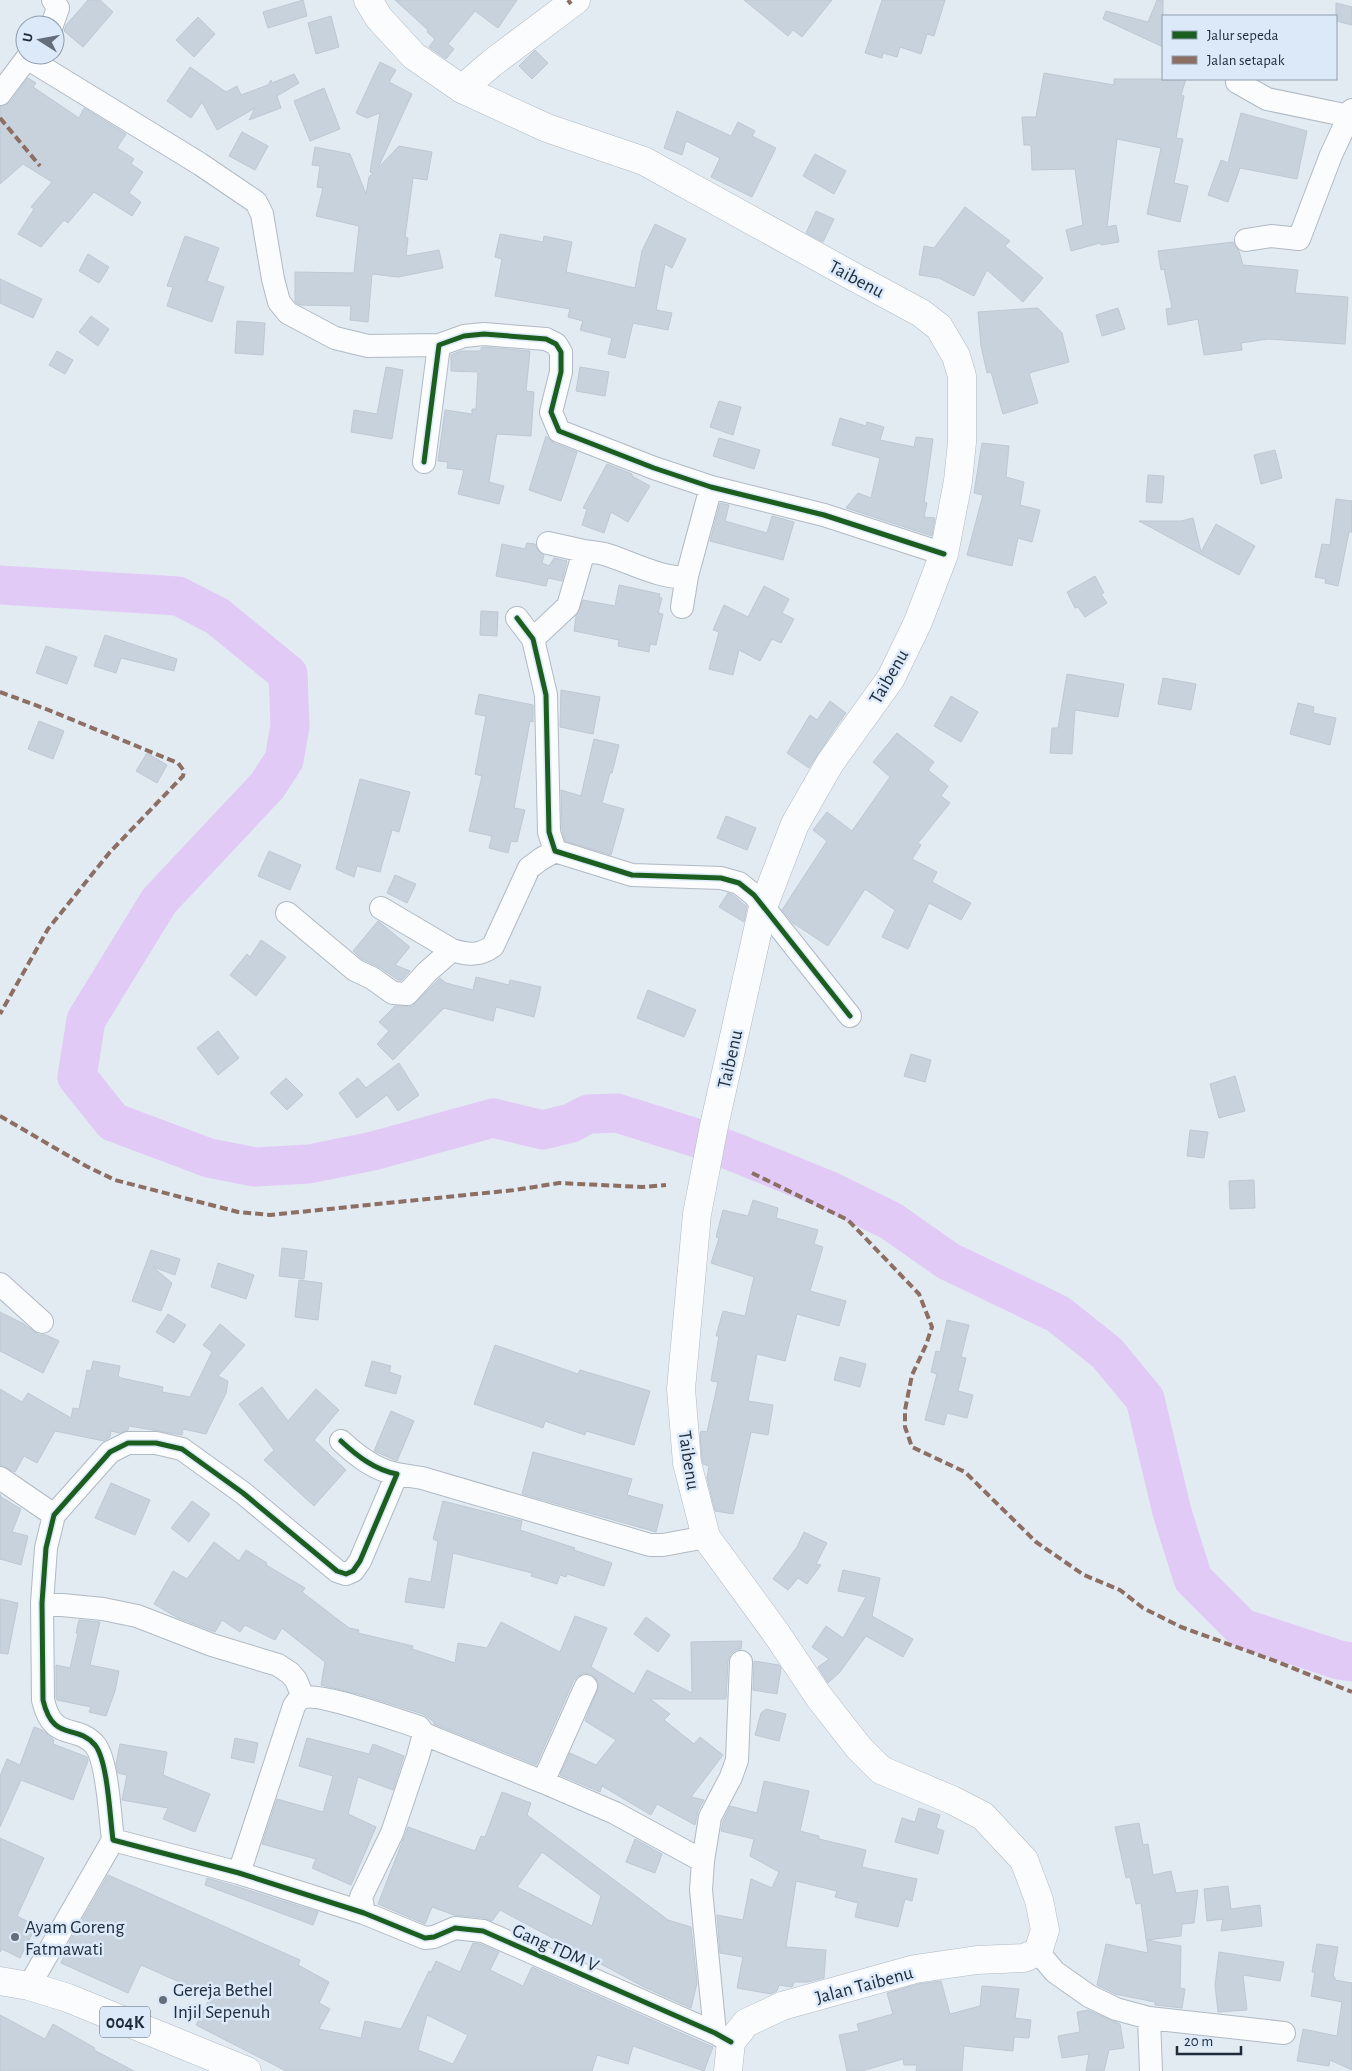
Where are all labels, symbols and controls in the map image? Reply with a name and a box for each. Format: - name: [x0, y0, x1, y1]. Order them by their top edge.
- north arrow: [15, 15, 65, 65]
- legend: [1162, 15, 1337, 80]
- text: Jalur sepeda: [1207, 28, 1279, 43]
- text: U: [20, 32, 36, 43]
- text: Jalan setapak: [1207, 53, 1285, 68]
- street label: Taibenu: [826, 257, 887, 302]
- street label: Taibenu: [866, 646, 913, 707]
- street label: Taibenu: [715, 1028, 746, 1090]
- street label: Taibenu: [674, 1429, 703, 1491]
- place label: Ayam Goreng Fatmawati: [25, 1918, 125, 1959]
- street label: Gang TDM V: [509, 1921, 602, 1976]
- marker: Ayam Goreng Fatmawati: [9, 1931, 21, 1943]
- street label: Jalan Taibenu: [814, 1963, 915, 2008]
- place label: Gereja Bethel Injil Sepenuh: [173, 1981, 273, 2022]
- marker: Gereja Bethel Injil Sepenuh: [157, 1994, 169, 2006]
- road number: 004K: [100, 2006, 150, 2038]
- scale bar: [1177, 2024, 1241, 2056]
- text: 20 m: [1184, 2034, 1213, 2049]

